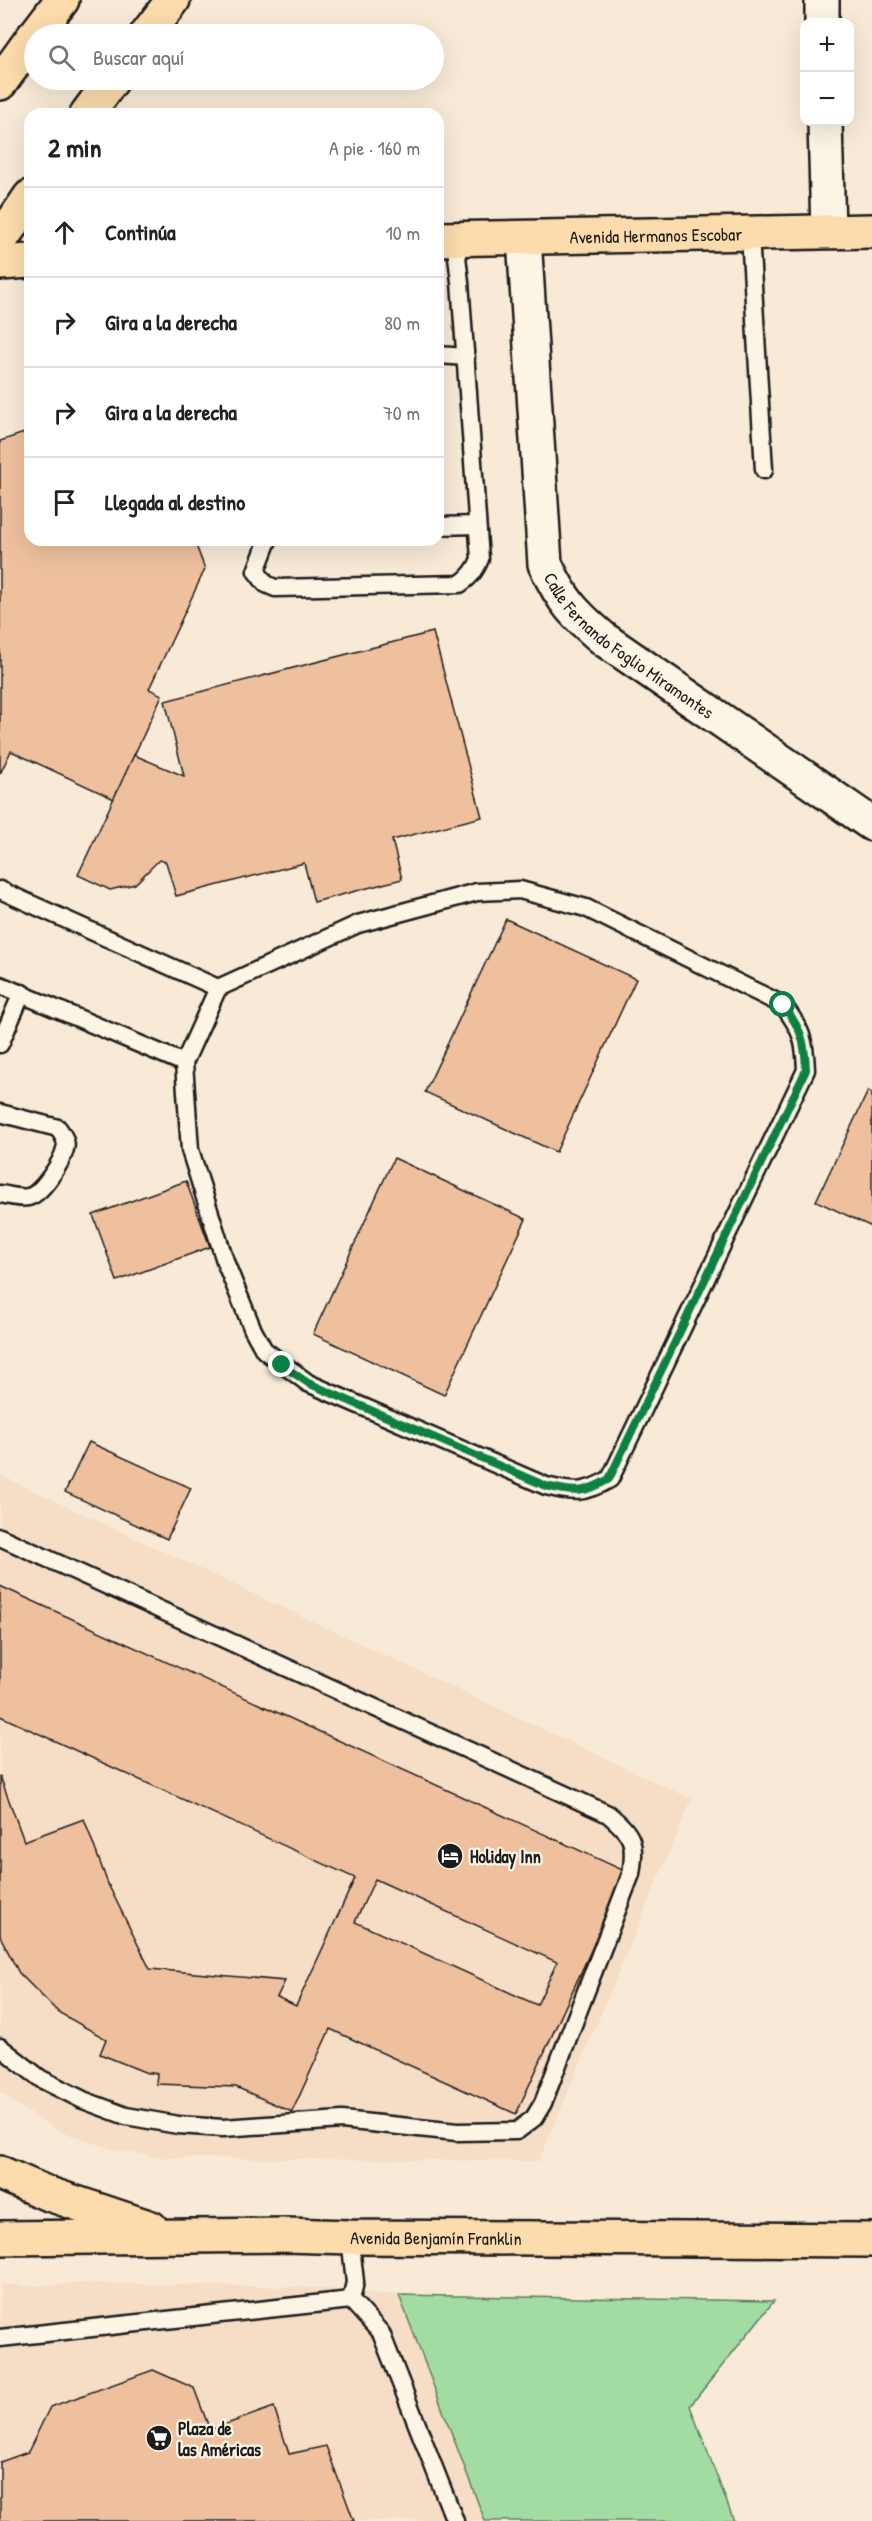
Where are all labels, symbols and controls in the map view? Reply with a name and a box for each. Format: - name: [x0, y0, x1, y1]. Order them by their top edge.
- map controls: [800, 18, 854, 126]
- button: +: [800, 18, 854, 72]
- search box: [24, 24, 444, 90]
- icon: search: [45, 41, 78, 74]
- text: Buscar aquí: [93, 42, 185, 72]
- button: −: [800, 72, 854, 126]
- text: 2 min: [48, 130, 101, 165]
- text: A pie · 160 m: [329, 134, 420, 161]
- icon: ahead: [48, 216, 81, 249]
- text: Continúa: [105, 217, 176, 247]
- text: 10 m: [386, 219, 420, 246]
- street label: Avenida Hermanos Escobar: [569, 221, 742, 249]
- icon: right: [48, 306, 81, 339]
- text: Gira a la derecha: [105, 307, 237, 337]
- text: 80 m: [384, 309, 420, 336]
- icon: right: [48, 396, 81, 429]
- text: Gira a la derecha: [105, 397, 237, 427]
- text: 70 m: [383, 399, 420, 426]
- icon: arrive: [48, 486, 81, 519]
- text: Llegada al destino: [105, 487, 245, 517]
- street label: Calle Fernando Foglio Miramontes: [538, 568, 719, 724]
- route start: [769, 991, 795, 1017]
- route end: [268, 1351, 294, 1377]
- hotel icon: Holiday Inn: [435, 1841, 465, 1871]
- place label: Holiday Inn: [470, 1844, 541, 1870]
- street label: Avenida Benjamín Franklin: [350, 2225, 522, 2250]
- place label: Plaza de las Américas: [178, 2416, 261, 2462]
- supermarket icon: Plaza de las Américas: [144, 2423, 174, 2453]

